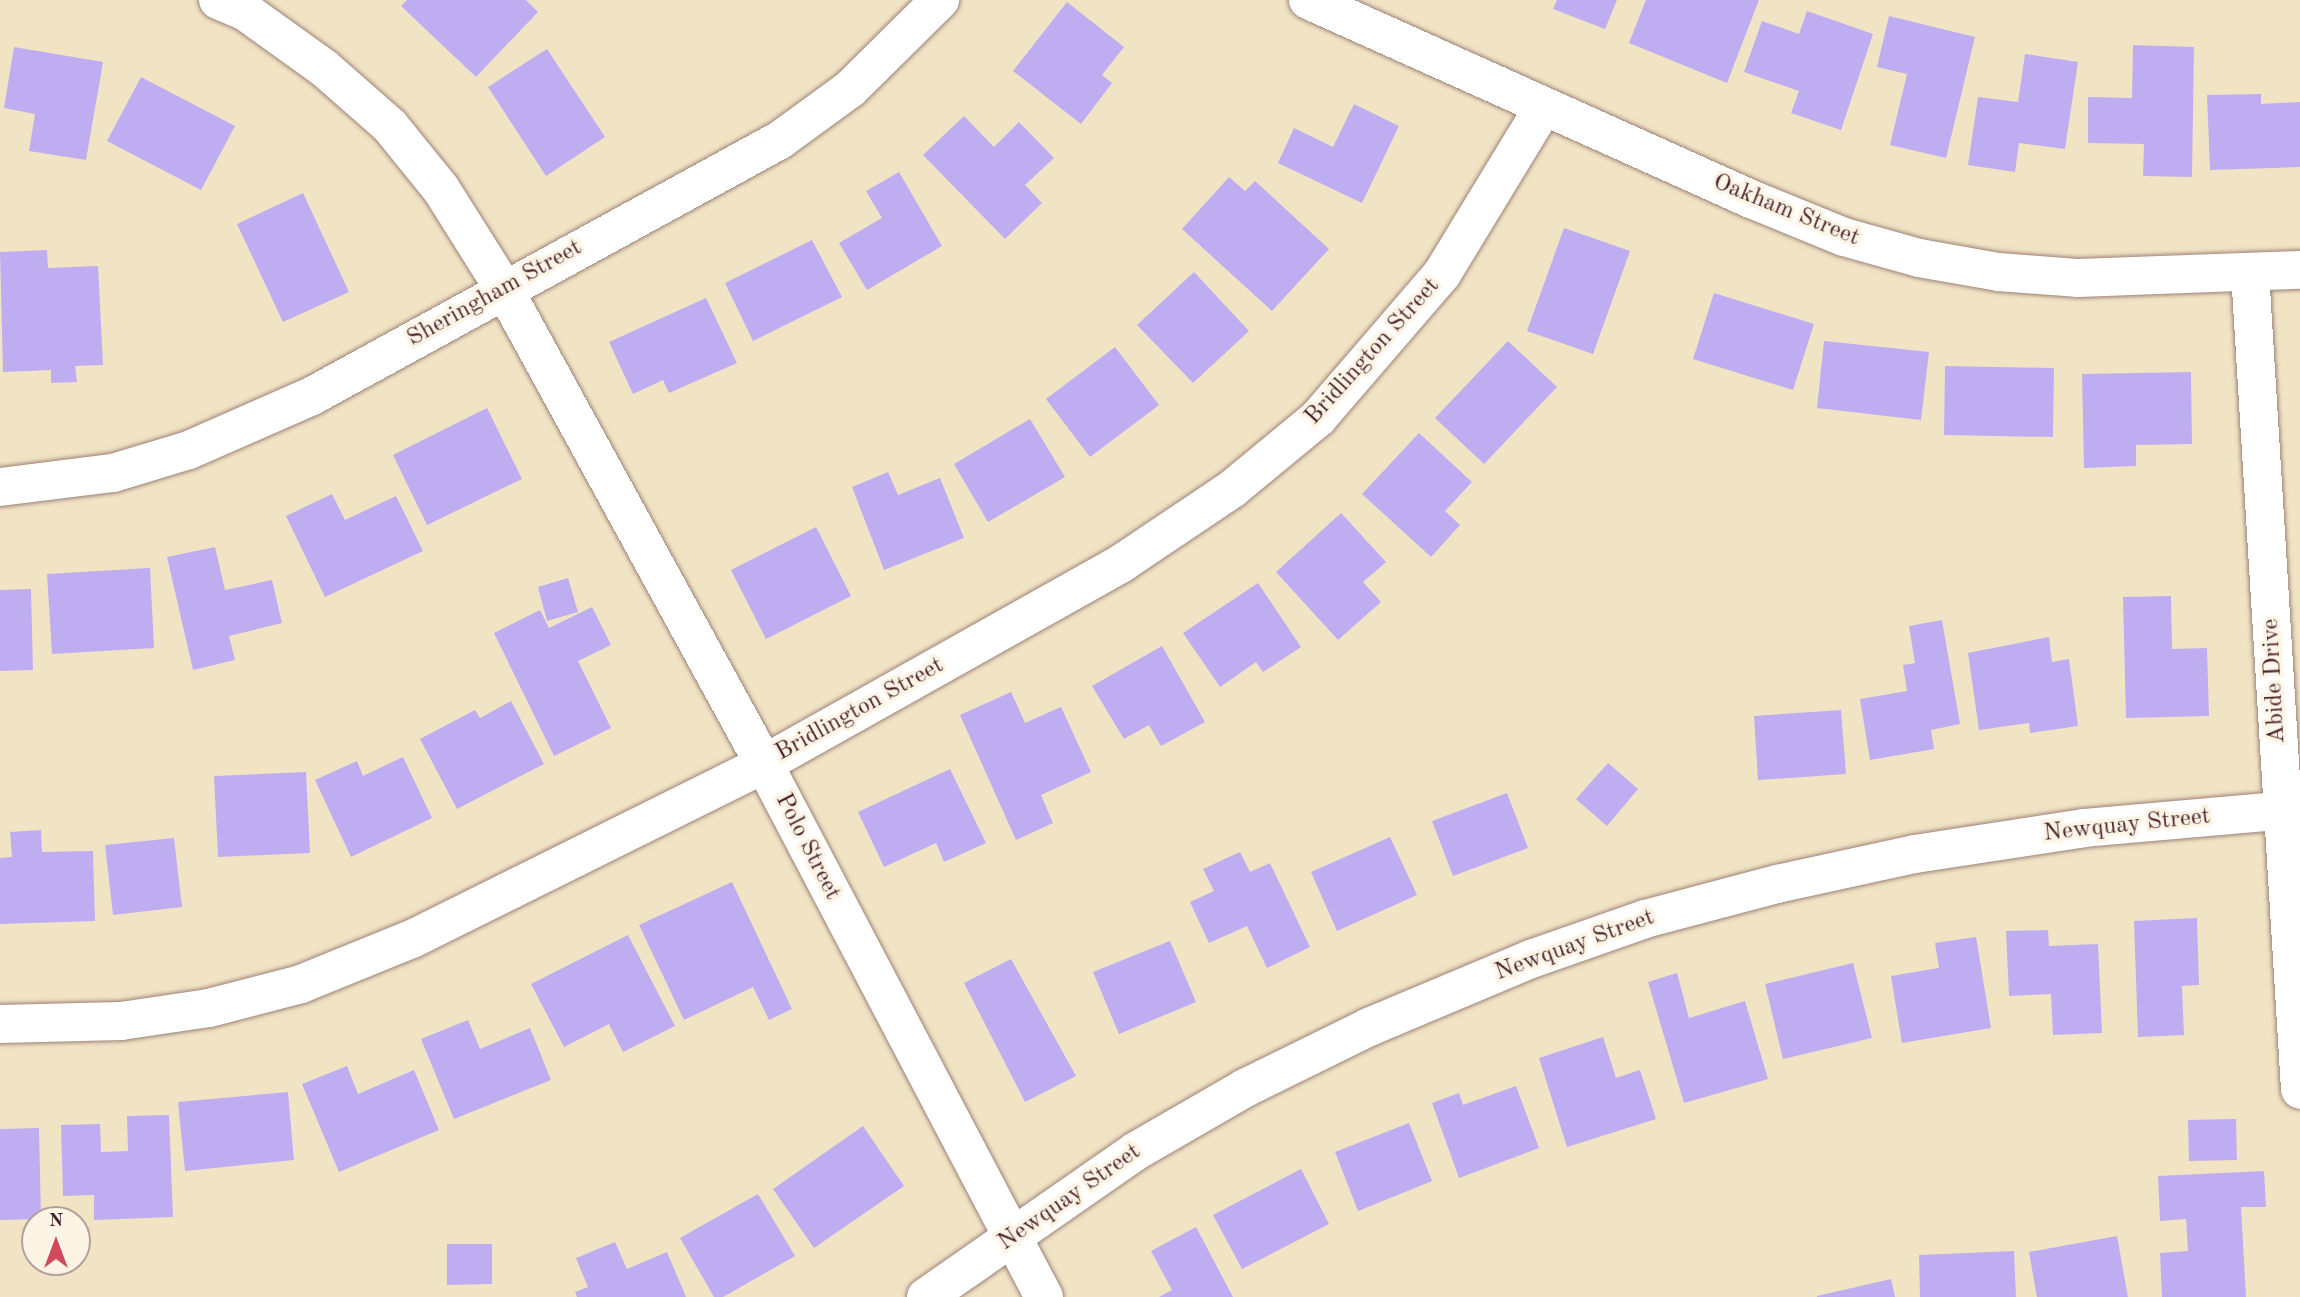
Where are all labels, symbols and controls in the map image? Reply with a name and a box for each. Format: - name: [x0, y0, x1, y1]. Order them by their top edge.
- street label: Oakham Street: [1709, 169, 1863, 253]
- street label: Sheringham Street: [403, 234, 587, 354]
- street label: Bridlington Street: [1299, 273, 1447, 431]
- street label: Abide Drive: [2257, 618, 2293, 744]
- street label: Bridlington Street: [771, 652, 949, 768]
- street label: Polo Street: [768, 789, 846, 905]
- street label: Newquay Street: [2042, 803, 2212, 849]
- street label: Newquay Street: [1491, 904, 1659, 988]
- street label: Newquay Street: [993, 1138, 1147, 1258]
- north arrow: [21, 1206, 91, 1276]
- text: N: [49, 1212, 63, 1231]

